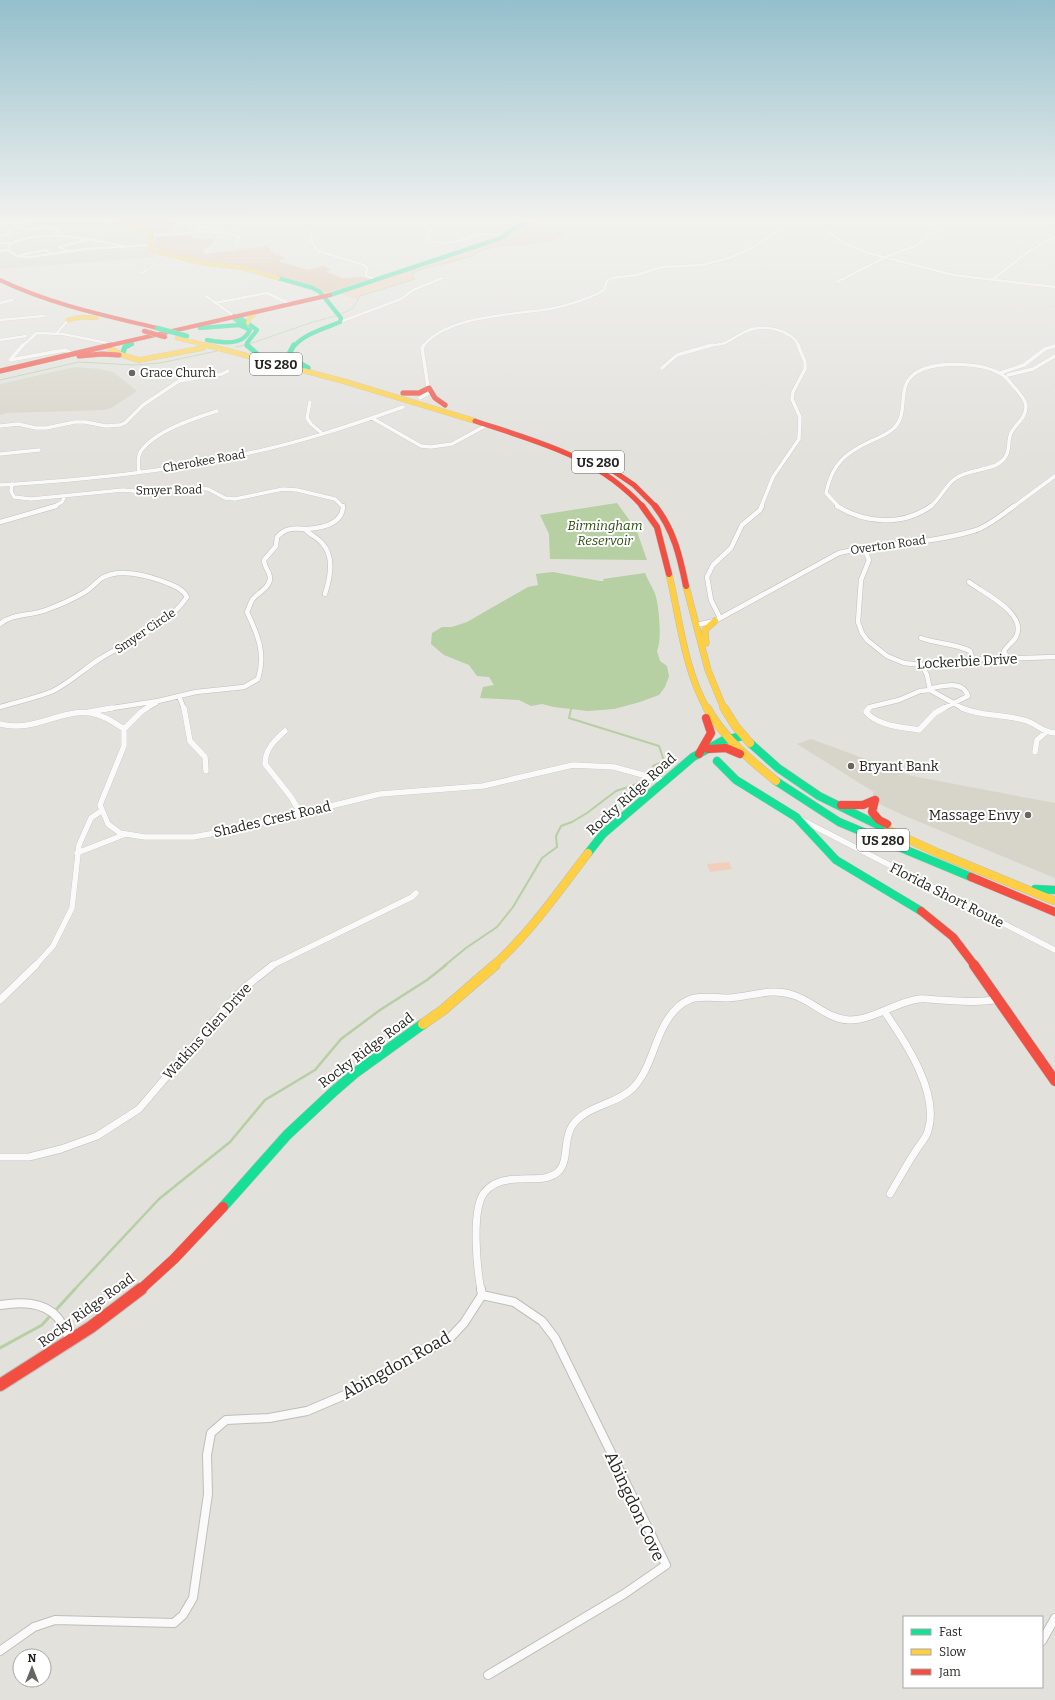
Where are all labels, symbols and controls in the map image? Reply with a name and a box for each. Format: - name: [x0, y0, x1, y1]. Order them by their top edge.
- road number: US 280: [250, 353, 302, 375]
- place label: Grace Church: [140, 366, 217, 380]
- marker: Grace Church: [127, 368, 137, 378]
- street label: Cherokee Road: [162, 447, 246, 475]
- road number: US 280: [572, 451, 624, 473]
- street label: Smyer Road: [136, 482, 202, 498]
- water label: Birmingham Reservoir: [568, 518, 643, 548]
- street label: Overton Road: [849, 533, 927, 557]
- street label: Smyer Circle: [112, 606, 178, 656]
- street label: Lockerbie Drive: [916, 650, 1018, 673]
- street label: Rocky Ridge Road: [583, 750, 680, 839]
- place label: Bryant Bank: [859, 758, 939, 775]
- marker: Bryant Bank: [846, 761, 856, 771]
- street label: Shades Crest Road: [212, 798, 332, 841]
- place label: Massage Envy: [929, 807, 1021, 824]
- marker: Massage Envy: [1023, 810, 1033, 820]
- road number: US 280: [857, 829, 909, 851]
- street label: Florida Short Route: [887, 859, 1007, 932]
- street label: Watkins Glen Drive: [160, 980, 255, 1083]
- street label: Rocky Ridge Road: [315, 1009, 417, 1092]
- street label: Rocky Ridge Road: [35, 1270, 138, 1351]
- street label: Abingdon Road: [338, 1327, 454, 1404]
- street label: Abingdon Cove: [600, 1448, 669, 1564]
- legend: [903, 1616, 1043, 1688]
- text: Fast: [939, 1625, 963, 1639]
- text: Slow: [939, 1645, 966, 1659]
- north arrow: [12, 1648, 52, 1688]
- text: N: [28, 1652, 37, 1665]
- text: Jam: [938, 1665, 961, 1679]

